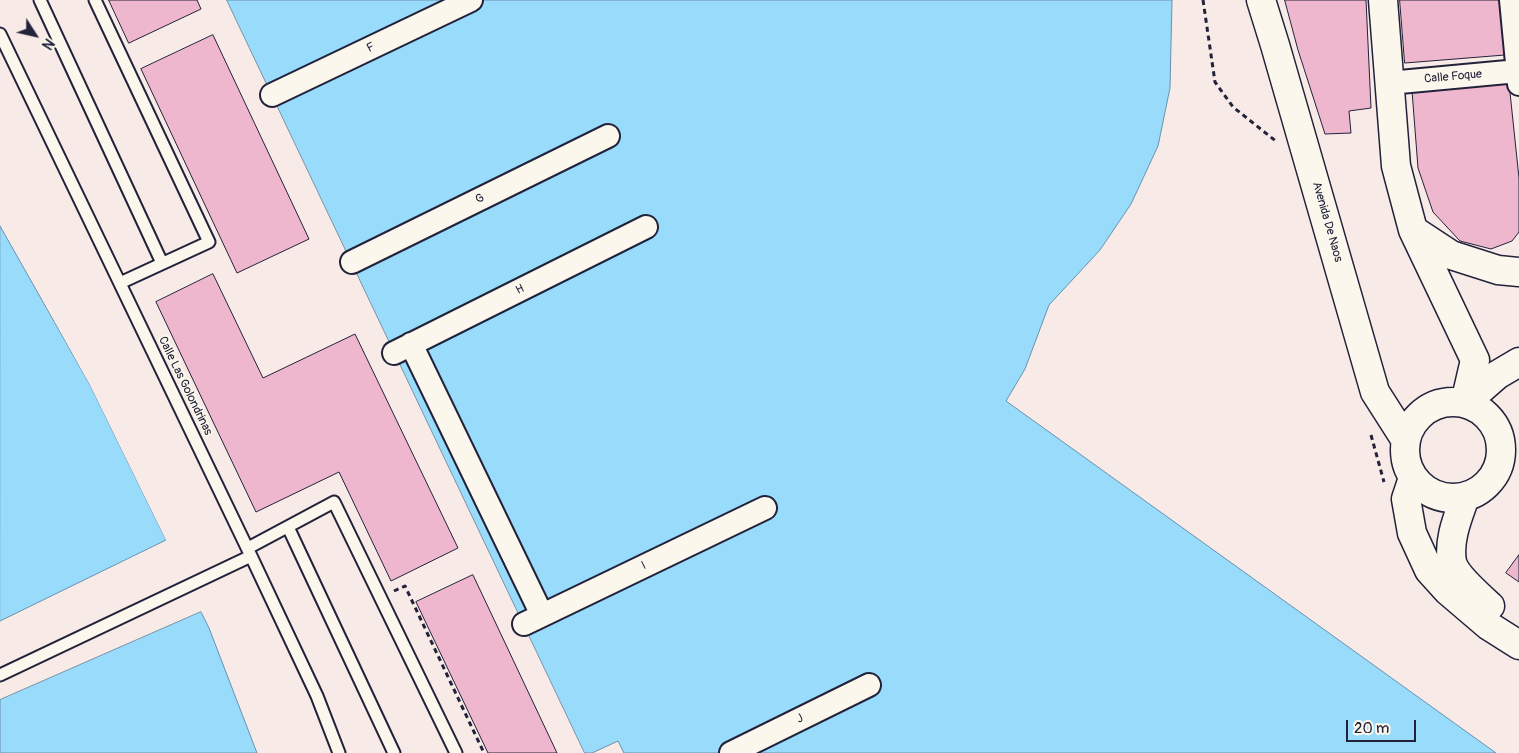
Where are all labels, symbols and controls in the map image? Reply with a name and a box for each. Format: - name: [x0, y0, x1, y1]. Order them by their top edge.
- north arrow: [10, 10, 60, 60]
- text: N: [38, 35, 57, 53]
- street label: F: [365, 40, 377, 56]
- street label: Calle Foque: [1424, 67, 1482, 87]
- street label: Avenida De Naos: [1309, 180, 1345, 264]
- street label: G: [473, 191, 487, 207]
- street label: H: [513, 282, 527, 298]
- street label: Calle Las Golondrinas: [155, 334, 215, 438]
- street label: I: [639, 559, 649, 573]
- scale bar: [1349, 710, 1419, 742]
- street label: J: [794, 711, 806, 727]
- text: 20 m: [1354, 719, 1389, 738]

